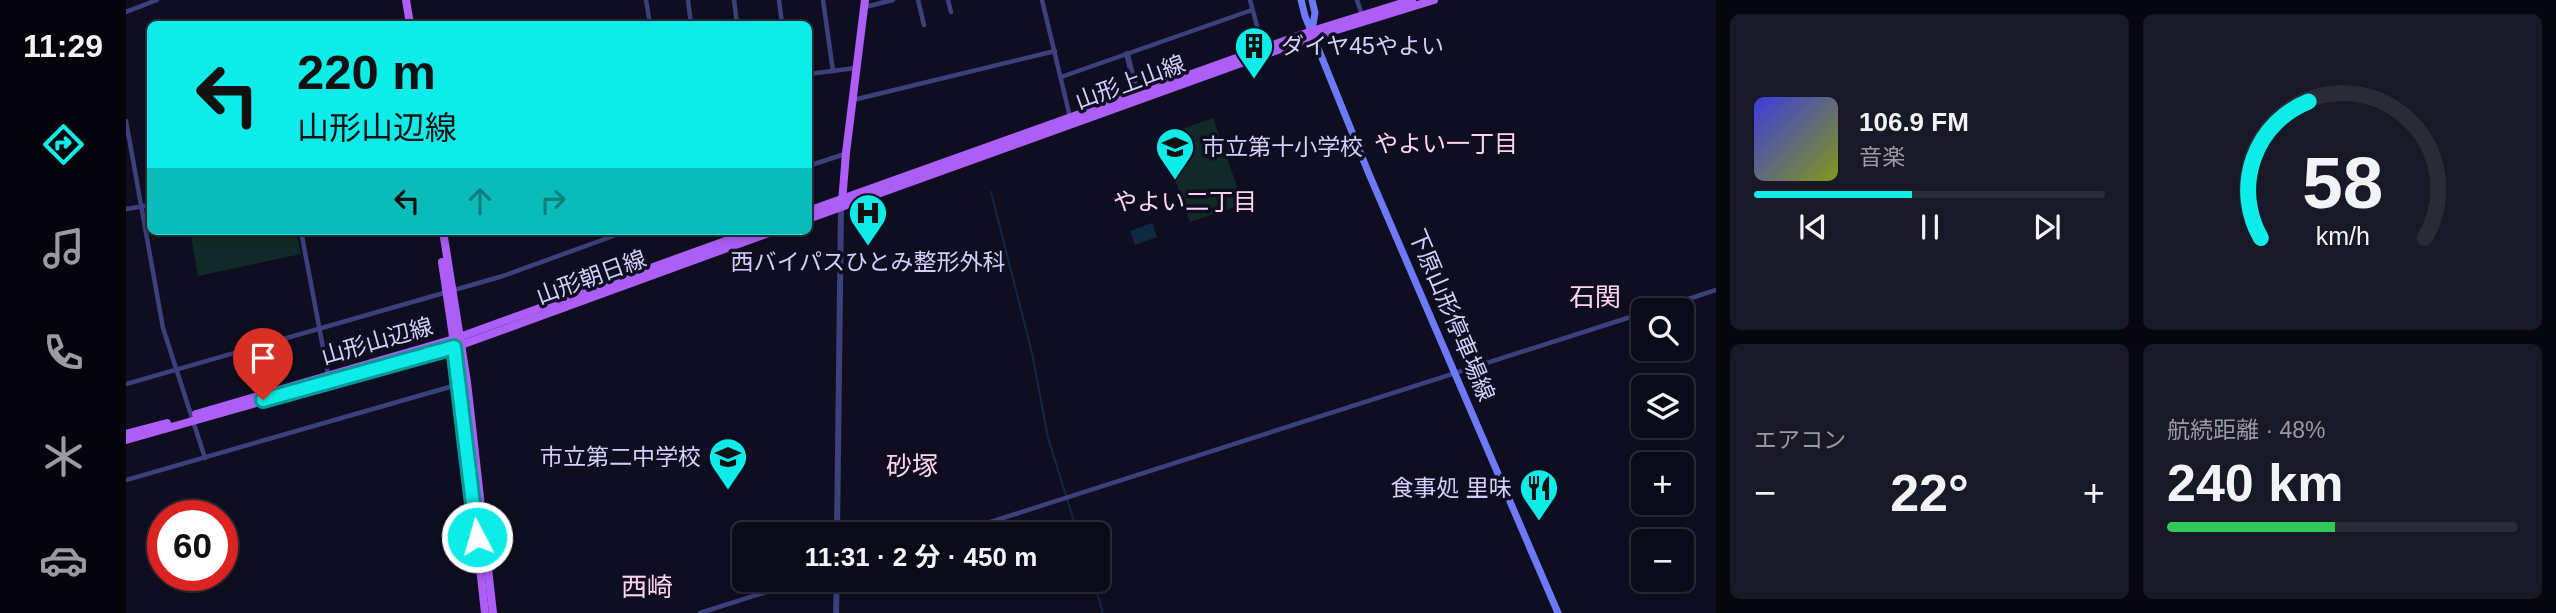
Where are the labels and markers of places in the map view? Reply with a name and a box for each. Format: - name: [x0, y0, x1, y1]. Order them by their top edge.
- building icon: ダイヤ45やよい: [1233, 25, 1275, 80]
- place label: ダイヤ45やよい: [1281, 33, 1444, 59]
- school or university icon: 市立第十小学校: [1154, 126, 1196, 181]
- place label: 市立第十小学校: [1202, 134, 1363, 160]
- hospital icon: 西バイパスひとみ整形外科: [847, 192, 889, 247]
- place label: 西バイパスひとみ整形外科: [731, 249, 1005, 275]
- pin: [233, 328, 293, 400]
- school or university icon: 市立第二中学校: [707, 436, 749, 491]
- place label: 市立第二中学校: [540, 444, 701, 470]
- restaurant icon: 食事処 里味: [1518, 467, 1560, 522]
- place label: 食事処 里味: [1391, 475, 1512, 501]

